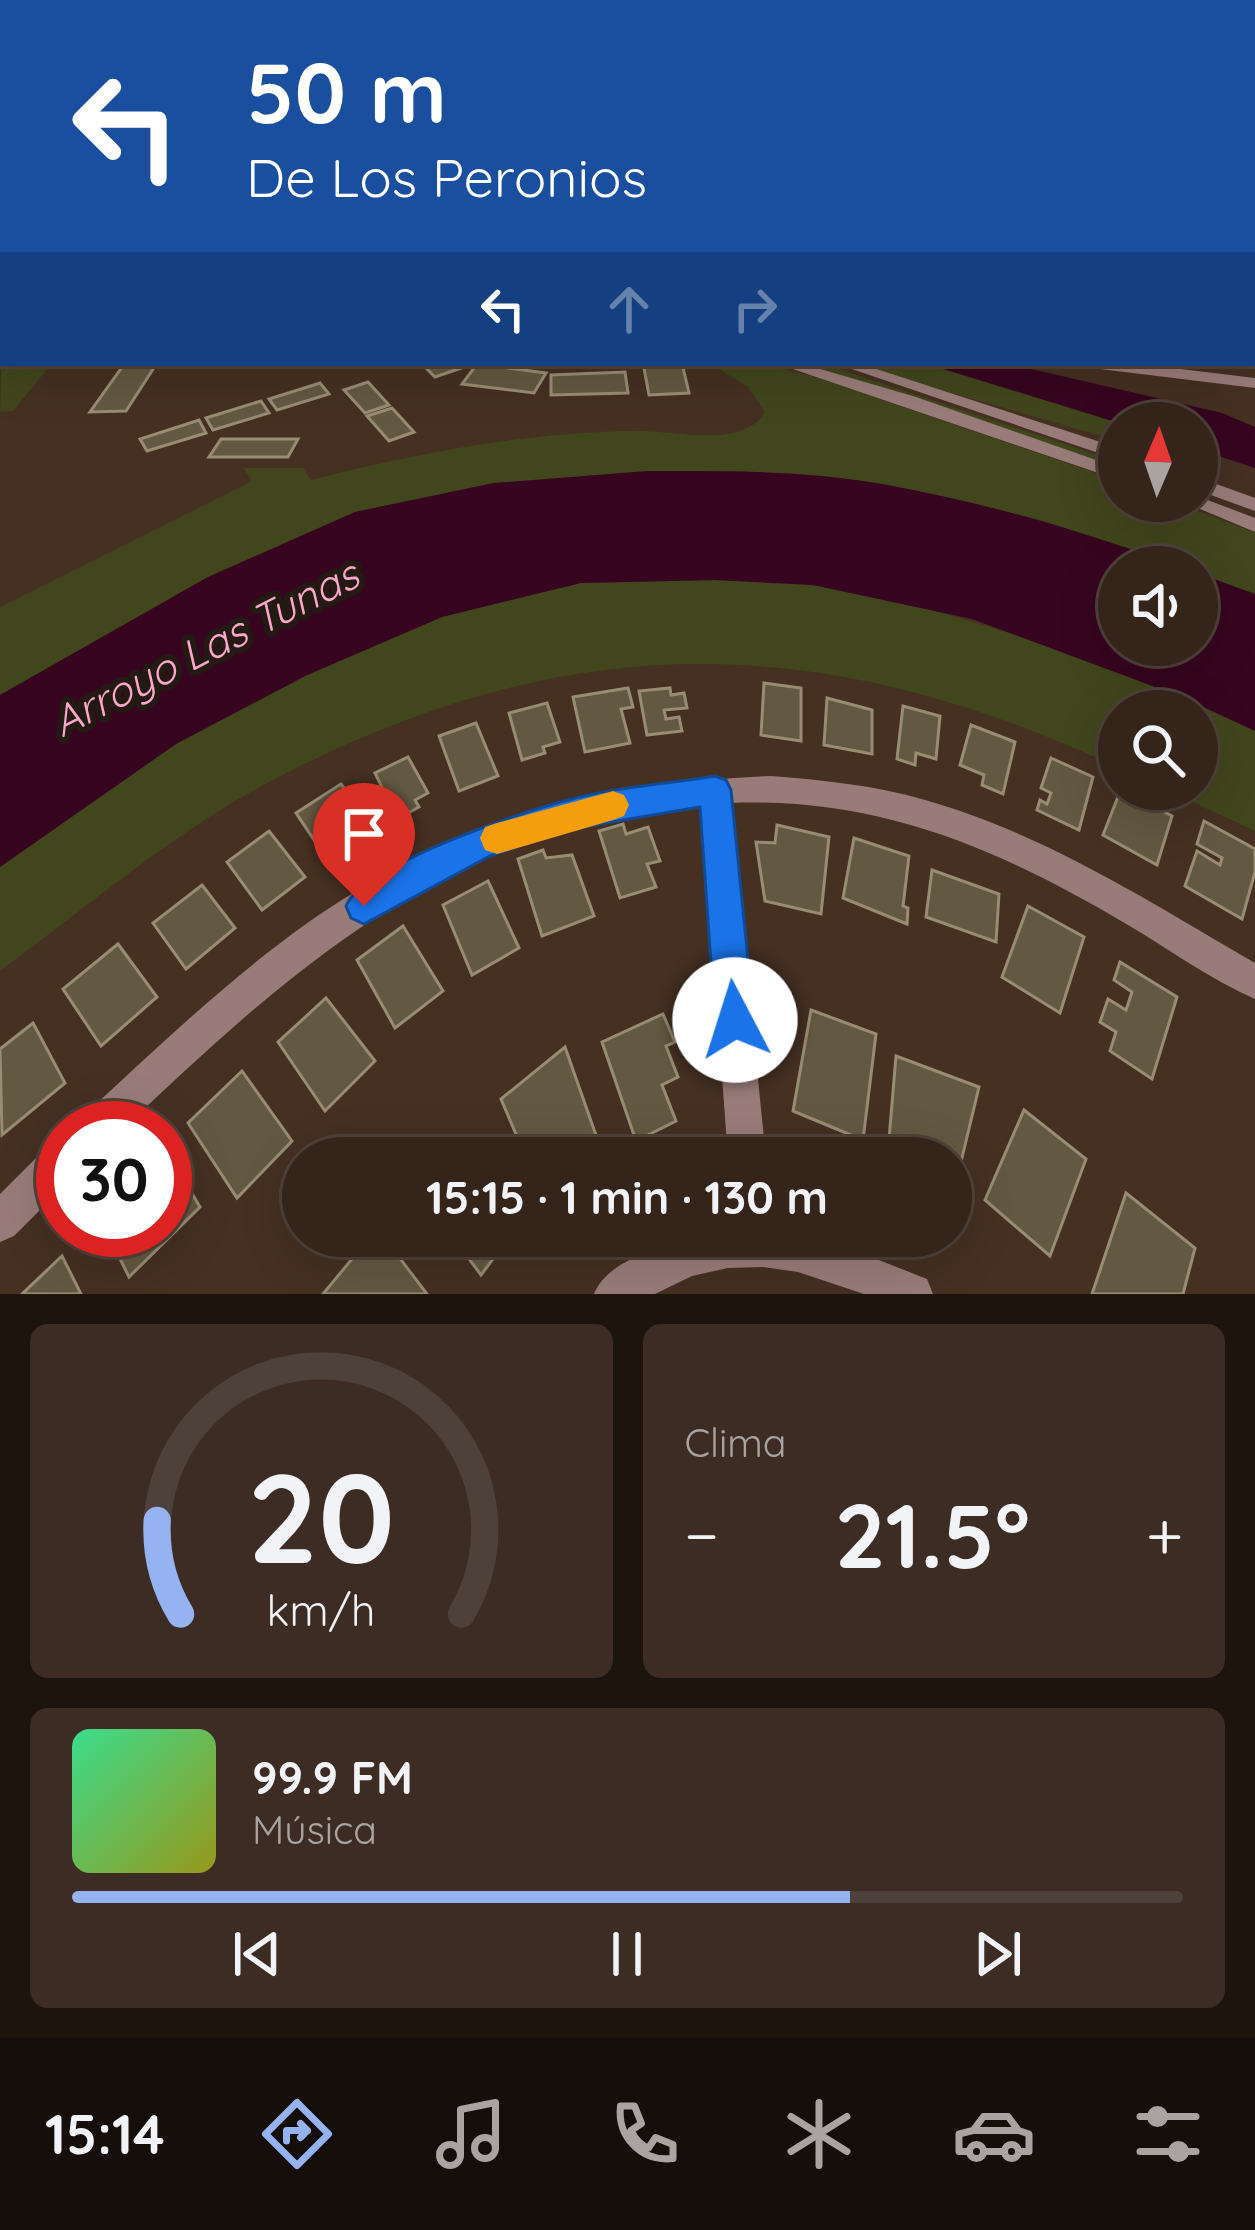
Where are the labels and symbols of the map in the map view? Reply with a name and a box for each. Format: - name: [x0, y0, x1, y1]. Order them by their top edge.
- north arrow: [1098, 402, 1218, 522]
- water label: Arroyo Las Tunas: [43, 546, 369, 748]
- pin: [313, 783, 415, 906]
- position arrow: [672, 957, 798, 1083]
- speed limit sign: 30: [36, 1101, 192, 1257]

